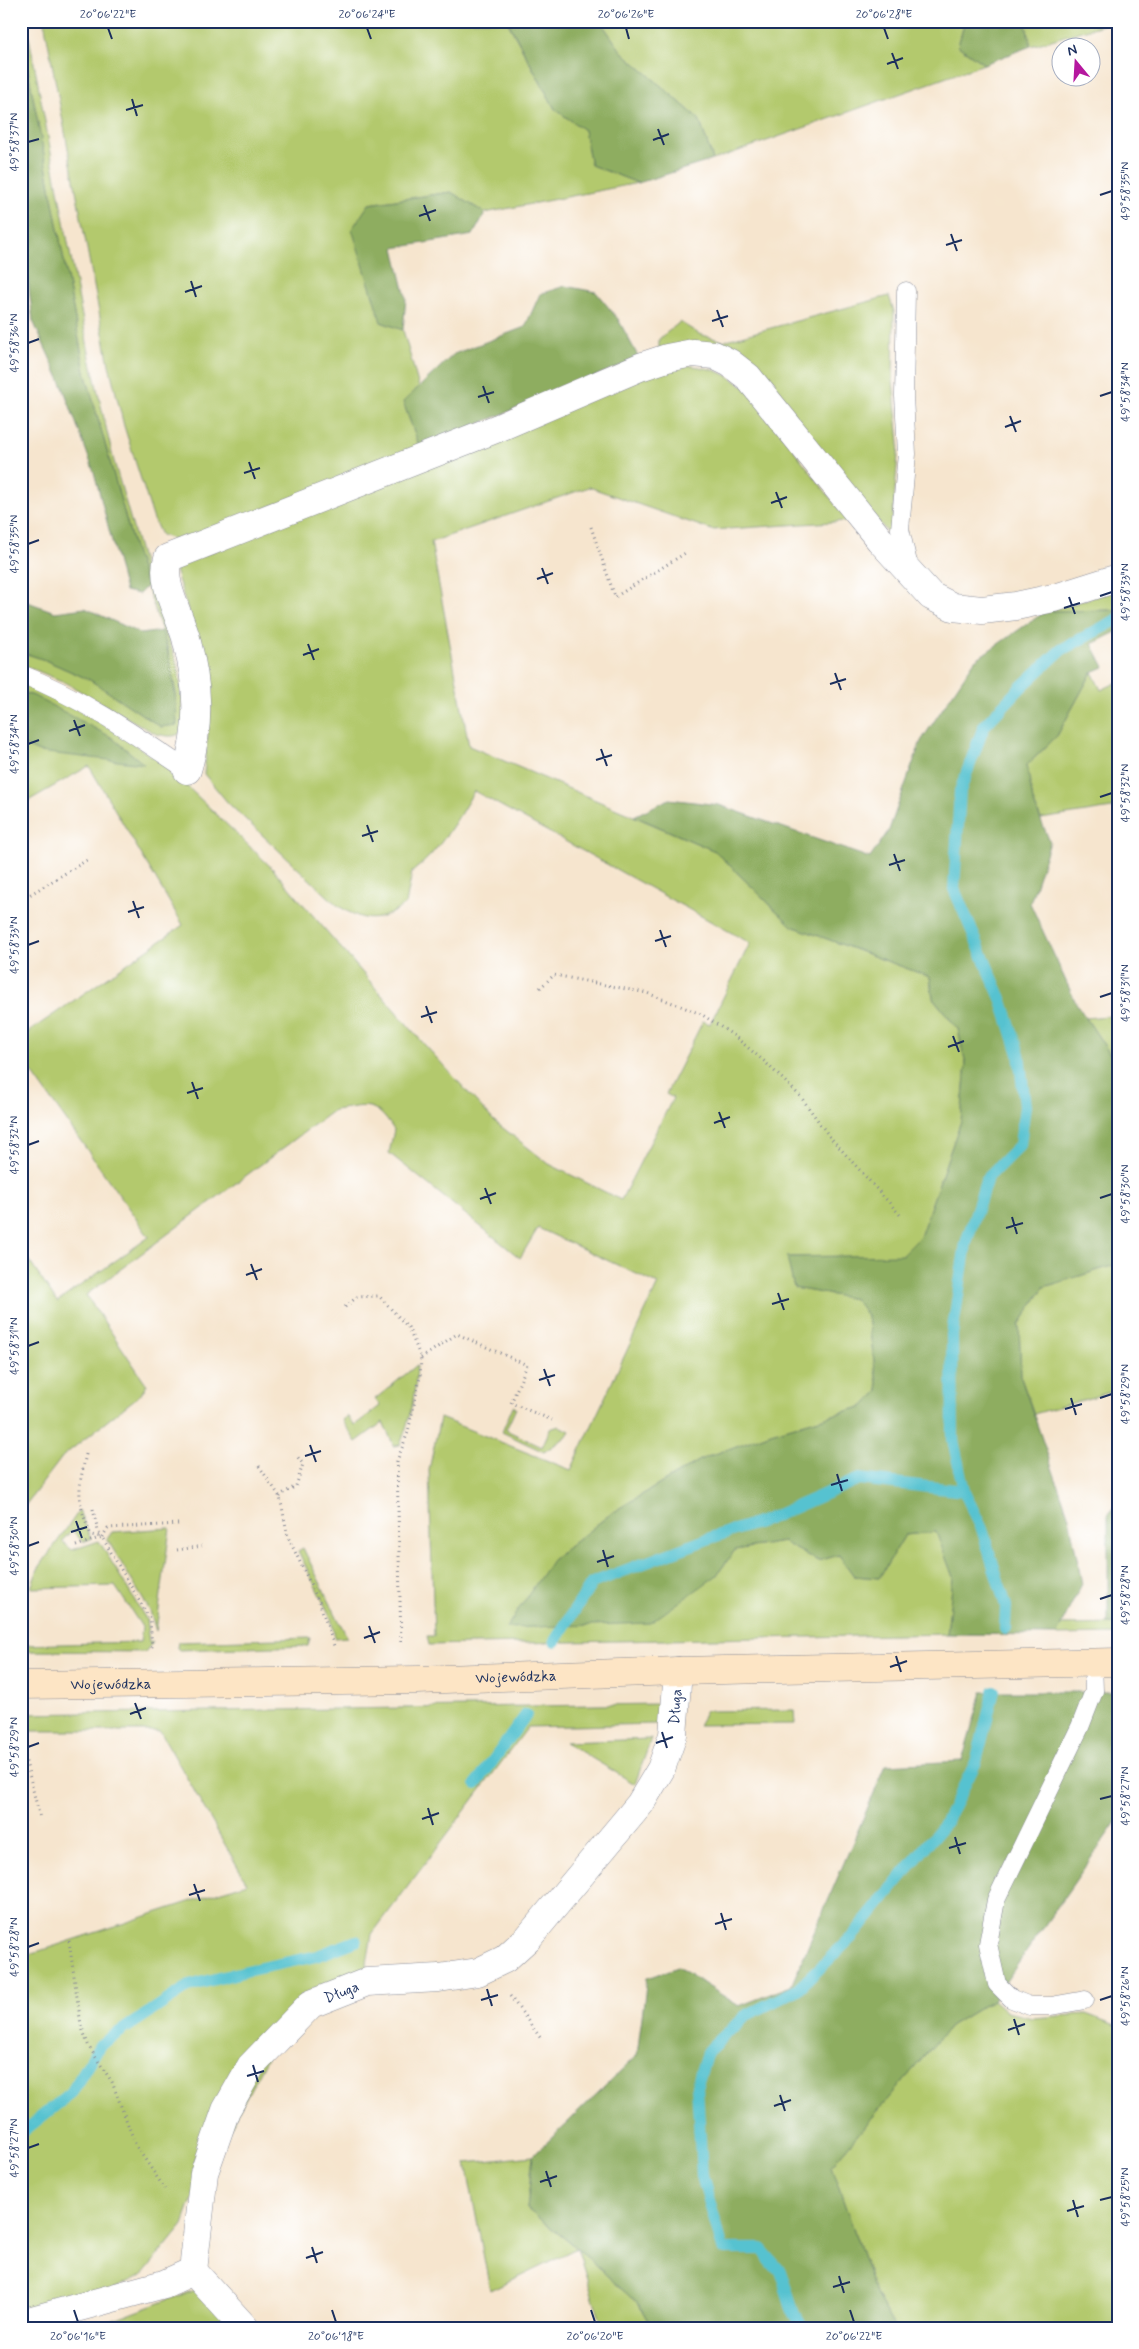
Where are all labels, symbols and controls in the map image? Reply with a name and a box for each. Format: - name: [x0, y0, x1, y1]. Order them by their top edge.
- text: 20°06'22"E: [80, 7, 136, 23]
- text: 20°06'24"E: [338, 7, 396, 23]
- text: 20°06'26"E: [598, 7, 654, 23]
- text: 20°06'28"E: [856, 7, 912, 23]
- north arrow: [1052, 38, 1102, 88]
- text: N: [1065, 41, 1080, 61]
- text: 49°58'37"N: [7, 113, 23, 171]
- text: 49°58'35"N: [1118, 162, 1134, 220]
- text: 49°58'36"N: [7, 314, 23, 372]
- text: 49°58'34"N: [1118, 362, 1134, 422]
- text: 49°58'35"N: [7, 515, 23, 573]
- text: 49°58'33"N: [1118, 563, 1134, 621]
- text: 49°58'34"N: [7, 714, 23, 774]
- text: 49°58'32"N: [1118, 764, 1134, 822]
- text: 49°58'33"N: [7, 916, 23, 974]
- text: 49°58'31"N: [1118, 964, 1134, 1022]
- text: 49°58'32"N: [7, 1116, 23, 1174]
- text: 49°58'30"N: [1118, 1164, 1134, 1224]
- text: 49°58'31"N: [7, 1317, 23, 1375]
- text: 49°58'29"N: [1118, 1364, 1134, 1424]
- text: 49°58'30"N: [7, 1516, 23, 1576]
- text: 49°58'28"N: [1118, 1565, 1134, 1625]
- street label: Wojewódzka: [475, 1666, 557, 1689]
- street label: Wojewódzka: [70, 1674, 152, 1695]
- street label: Długa: [665, 1688, 688, 1726]
- text: 49°58'29"N: [7, 1717, 23, 1777]
- text: 49°58'27"N: [1118, 1767, 1134, 1825]
- text: 49°58'28"N: [7, 1917, 23, 1977]
- text: 49°58'26"N: [1118, 1966, 1134, 2026]
- street label: Długa: [321, 1977, 362, 2009]
- text: 49°58'27"N: [7, 2119, 23, 2177]
- text: 49°58'25"N: [1118, 2167, 1134, 2227]
- text: 20°06'16"E: [50, 2329, 106, 2345]
- text: 20°06'18"E: [308, 2329, 364, 2345]
- text: 20°06'20"E: [567, 2329, 623, 2345]
- text: 20°06'22"E: [826, 2329, 882, 2345]

